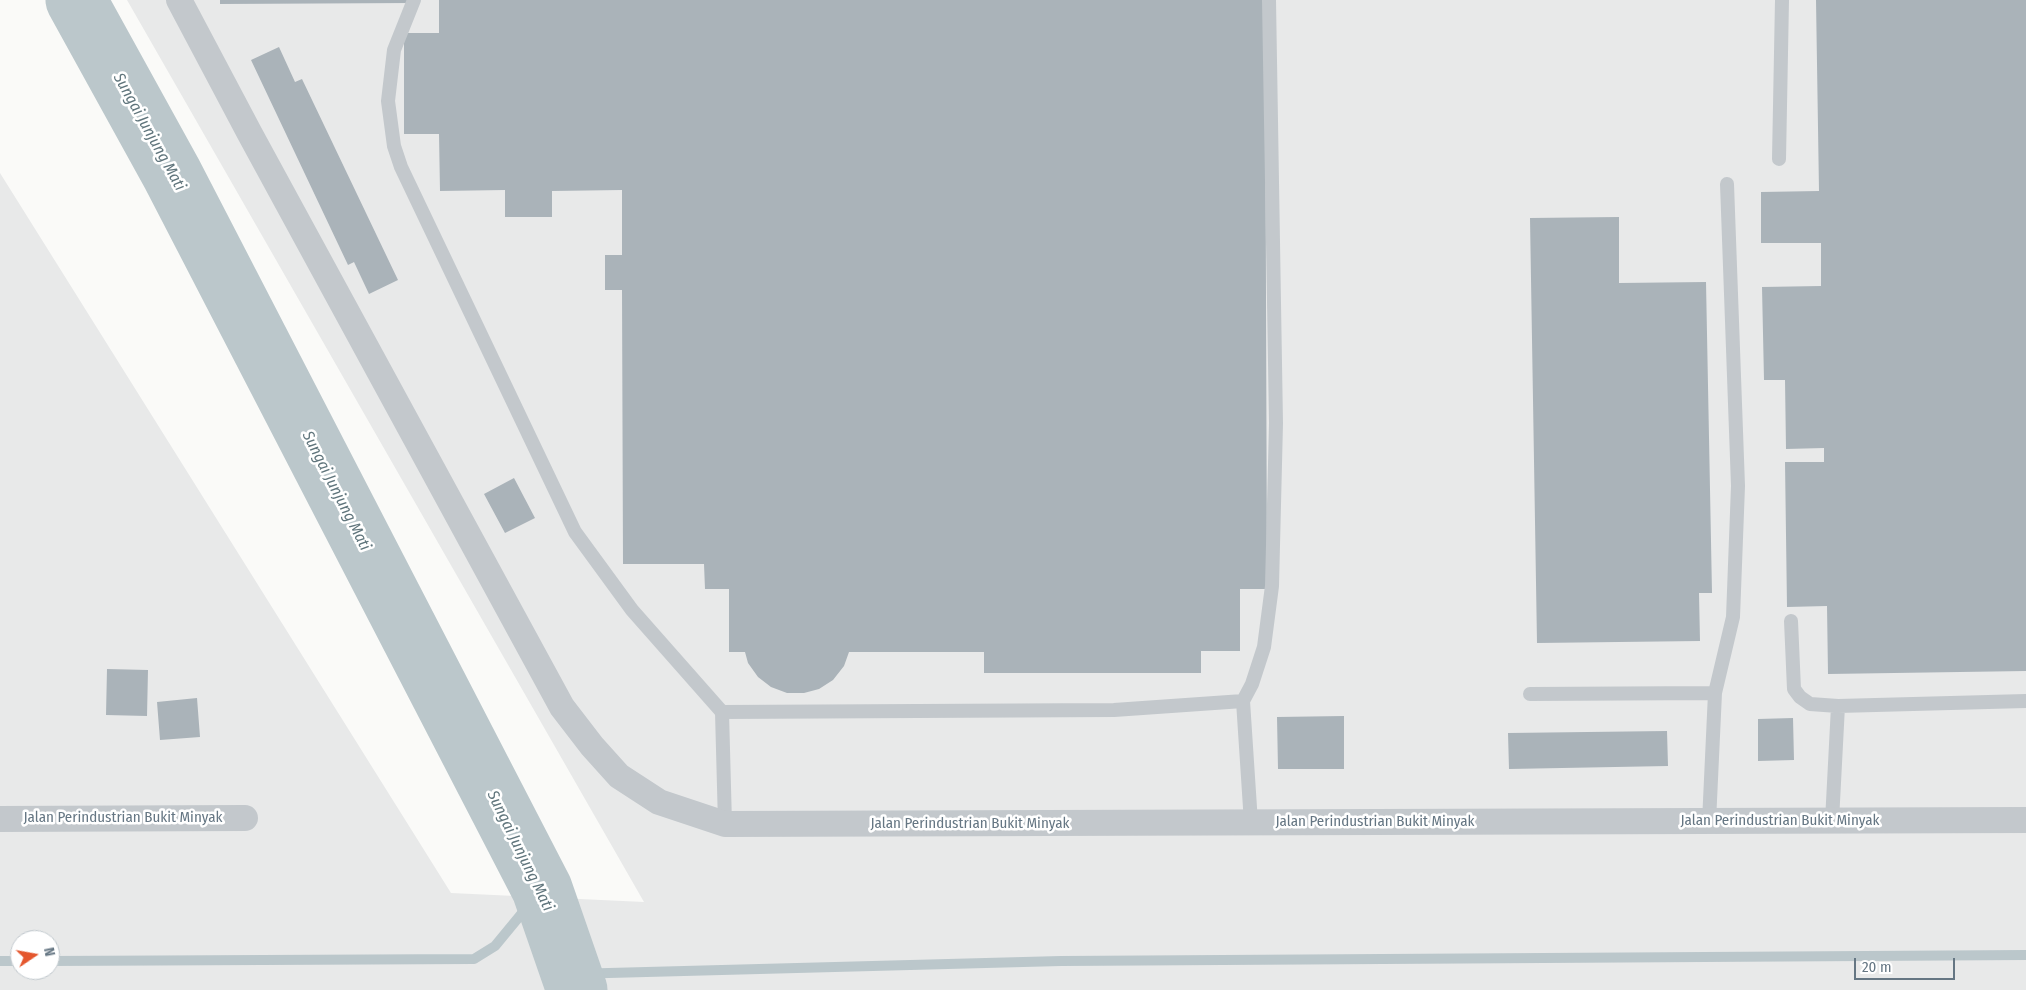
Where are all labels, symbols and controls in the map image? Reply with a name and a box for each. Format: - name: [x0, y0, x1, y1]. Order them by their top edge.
- water label: Sungai Junjung Mati: [109, 70, 189, 194]
- water label: Sungai Junjung Mati: [298, 428, 374, 554]
- water label: Sungai Junjung Mati: [483, 788, 557, 914]
- street label: Jalan Perindustrian Bukit Minyak: [24, 809, 222, 827]
- street label: Jalan Perindustrian Bukit Minyak: [1681, 812, 1879, 830]
- street label: Jalan Perindustrian Bukit Minyak: [1276, 813, 1474, 831]
- street label: Jalan Perindustrian Bukit Minyak: [871, 815, 1069, 833]
- north arrow: [10, 930, 60, 980]
- text: N: [40, 946, 58, 958]
- scale bar: [1856, 948, 1957, 980]
- text: 20 m: [1862, 958, 1892, 976]

